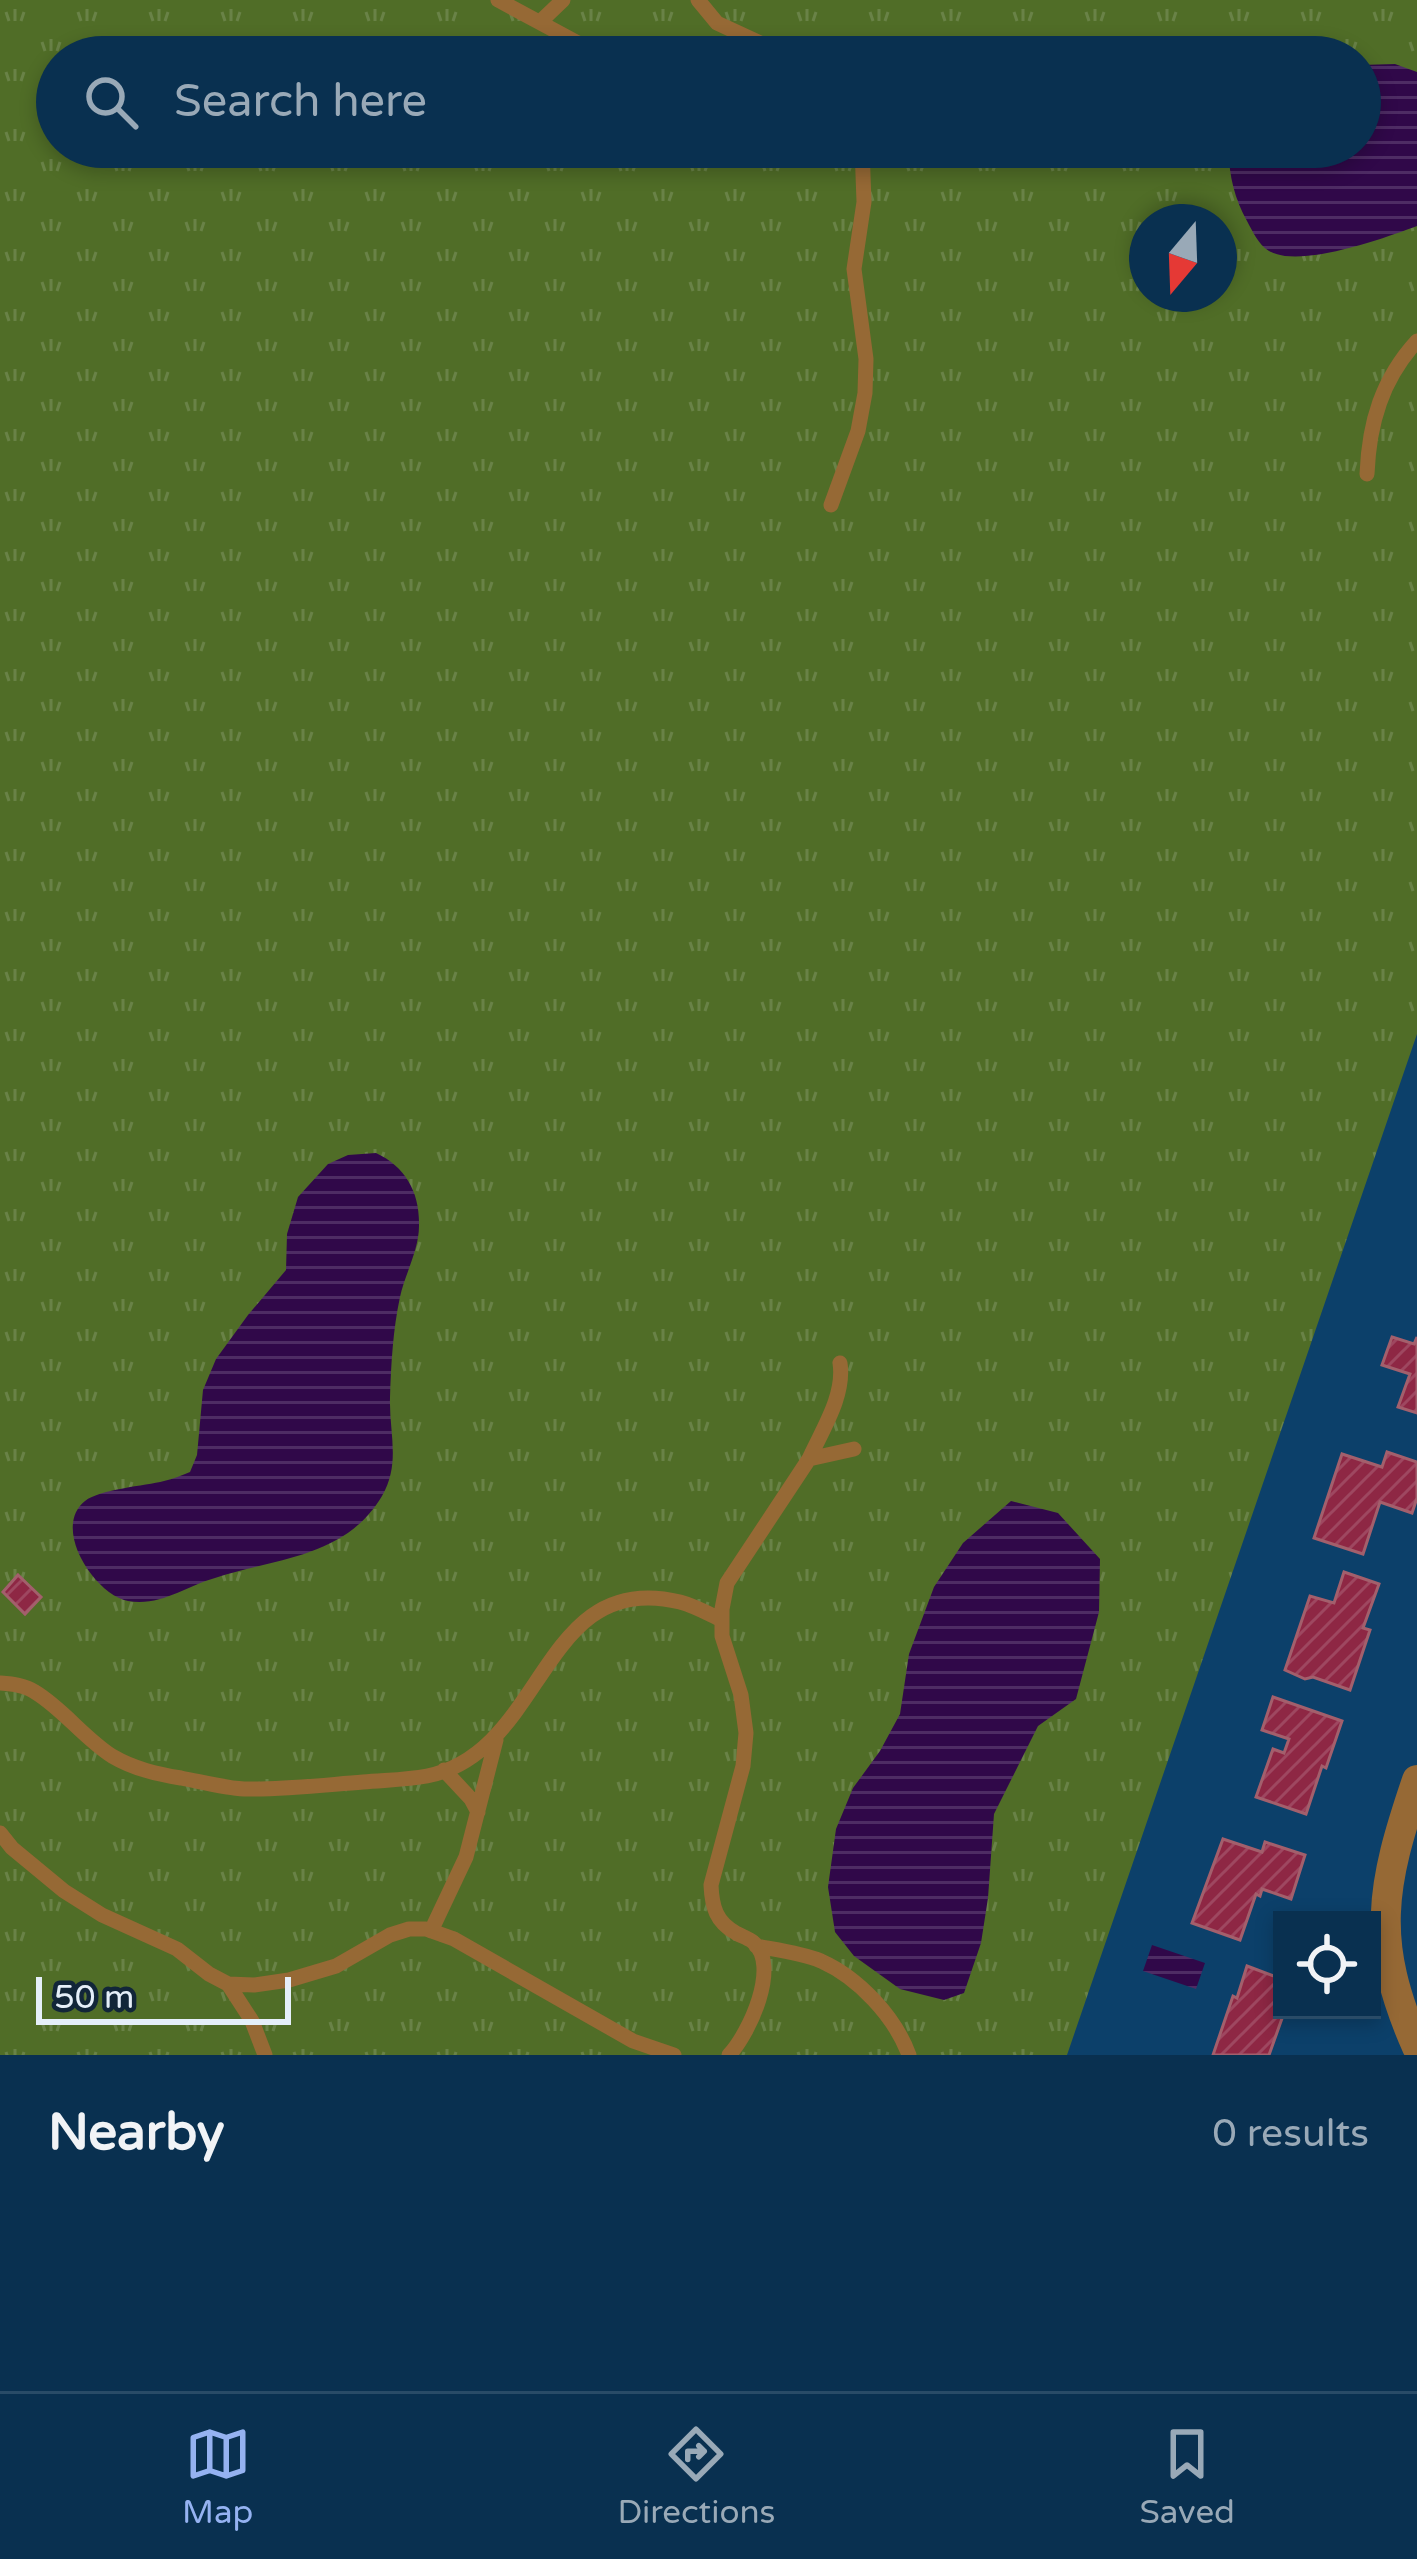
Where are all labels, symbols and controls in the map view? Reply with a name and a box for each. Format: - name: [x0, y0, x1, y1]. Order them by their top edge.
- search box: [36, 36, 1381, 168]
- icon: search: [78, 69, 144, 135]
- text: Search here: [174, 75, 427, 129]
- north arrow: [1129, 204, 1237, 312]
- map controls: [1273, 1911, 1381, 2019]
- button: locate: [1273, 1911, 1381, 2019]
- scale bar: [36, 1971, 291, 2024]
- text: 50 m: [54, 1978, 134, 2017]
- text: Nearby: [48, 2102, 225, 2164]
- text: 0 results: [1212, 2110, 1369, 2157]
- tab: Map: [182, 2421, 253, 2532]
- tab: Directions: [617, 2421, 775, 2532]
- tab: Saved: [1140, 2421, 1235, 2532]

